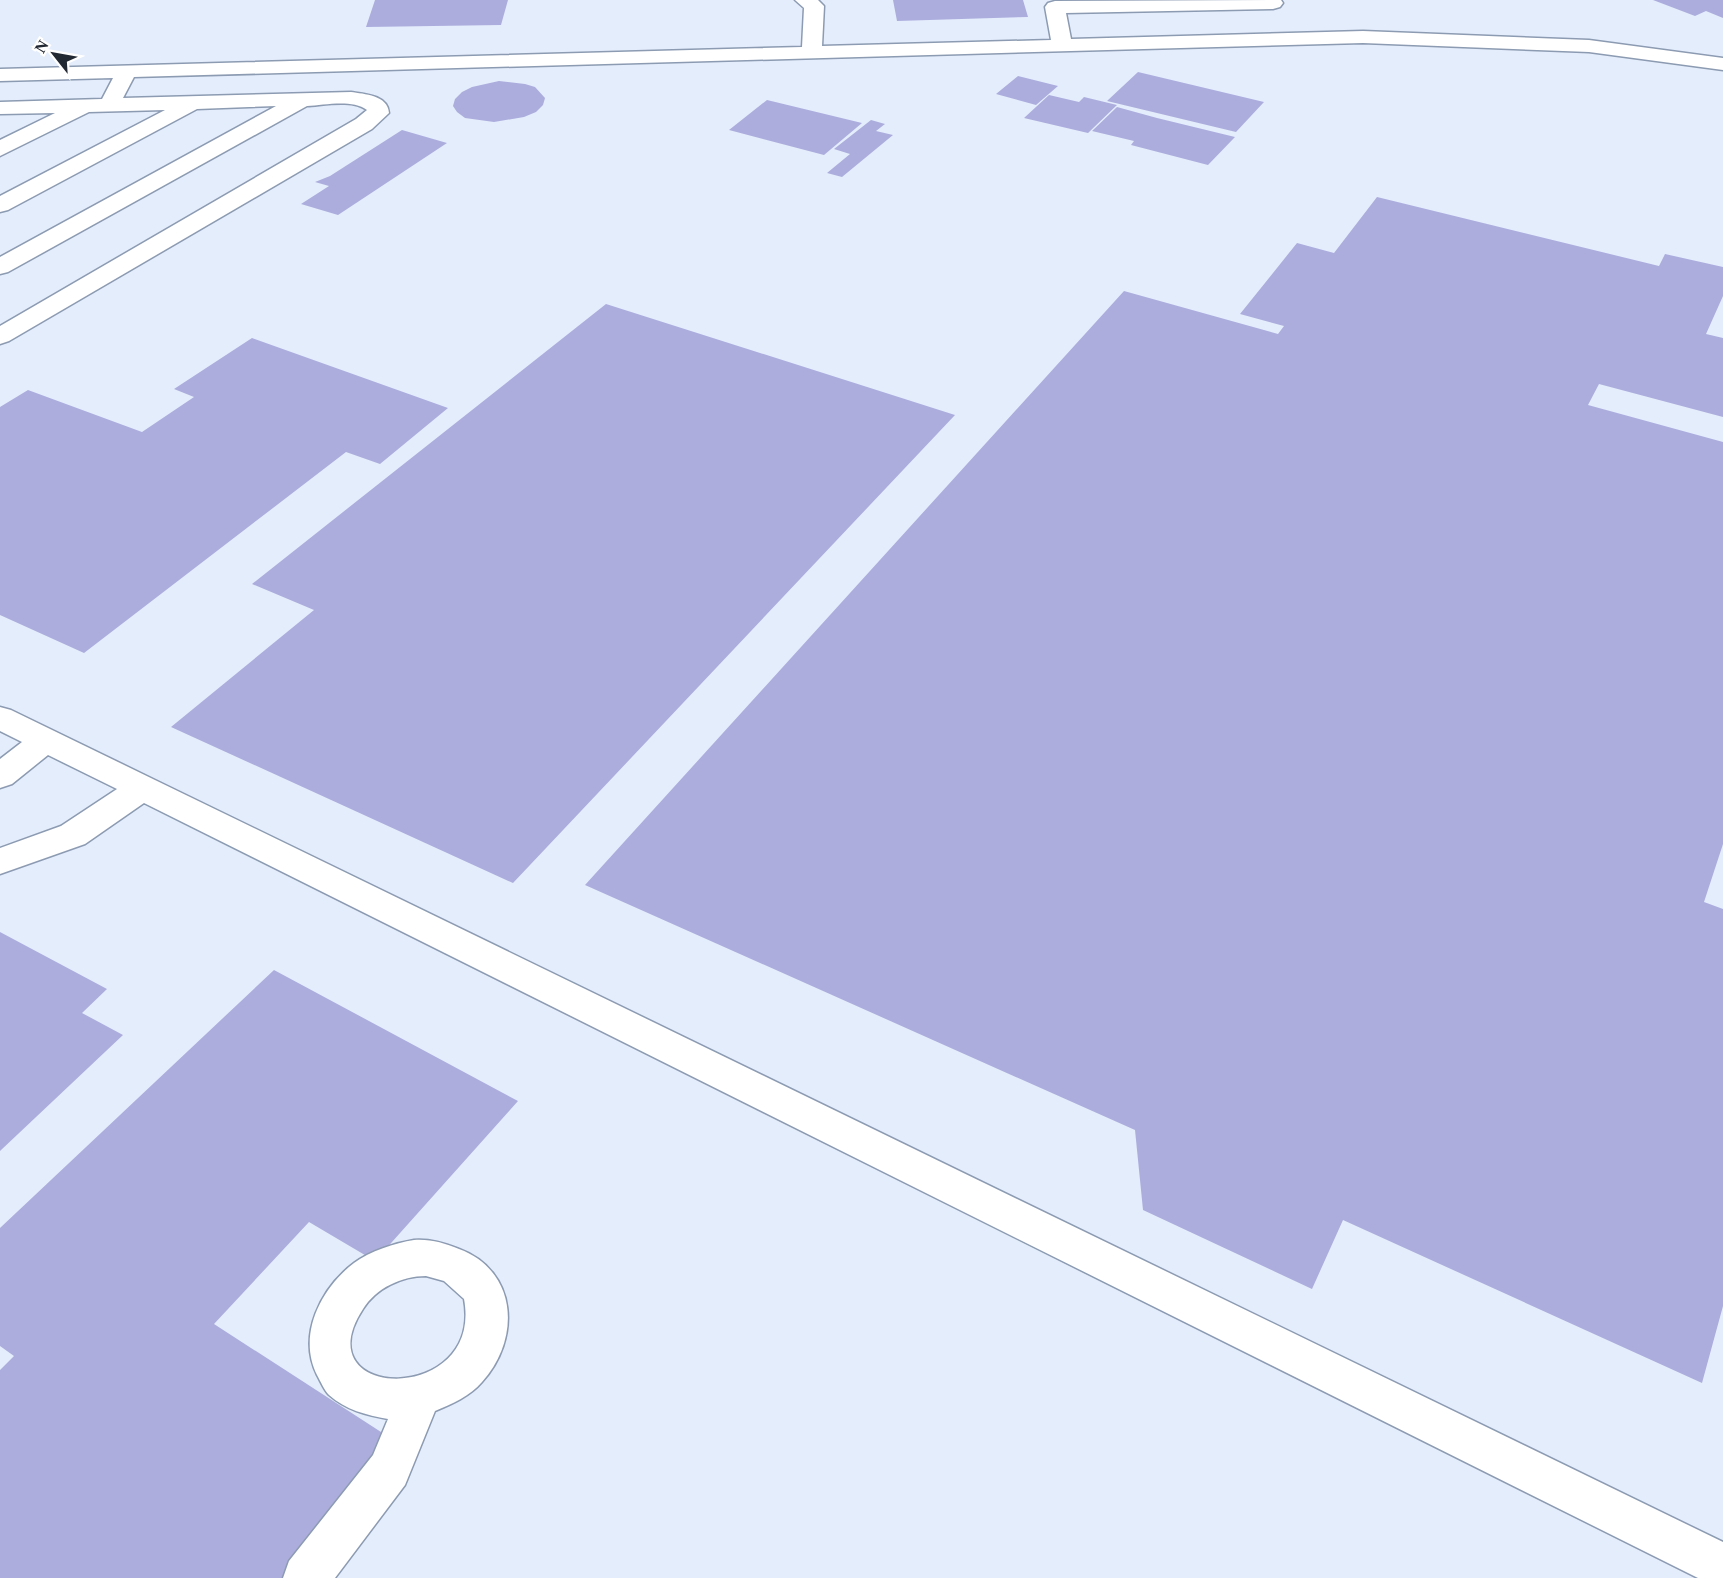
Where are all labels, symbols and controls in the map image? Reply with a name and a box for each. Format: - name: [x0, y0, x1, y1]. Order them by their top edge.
- north arrow: [24, 24, 84, 84]
- text: N: [31, 37, 52, 56]

